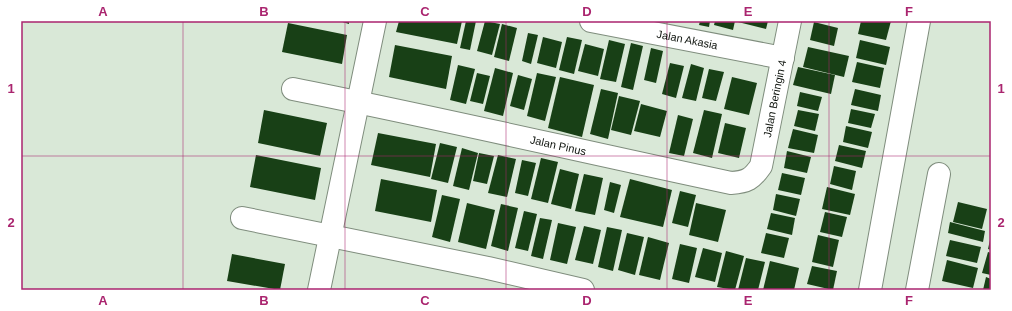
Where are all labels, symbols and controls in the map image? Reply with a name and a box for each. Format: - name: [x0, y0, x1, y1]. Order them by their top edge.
- text: A: [98, 4, 108, 19]
- text: B: [259, 4, 269, 19]
- text: C: [420, 4, 430, 19]
- text: D: [582, 4, 592, 19]
- text: E: [744, 4, 753, 19]
- text: F: [905, 4, 913, 19]
- street label: Jalan Akasia: [656, 28, 720, 51]
- street label: Jalan Beringin 4: [761, 59, 788, 138]
- text: 1: [7, 81, 15, 96]
- text: 1: [997, 81, 1005, 96]
- street label: Jalan Pinus: [529, 133, 588, 157]
- text: 2: [7, 215, 15, 230]
- text: 2: [997, 215, 1005, 230]
- text: A: [98, 293, 108, 308]
- text: B: [259, 293, 269, 308]
- text: C: [420, 293, 430, 308]
- text: D: [582, 293, 592, 308]
- text: E: [744, 293, 753, 308]
- text: F: [905, 293, 913, 308]

